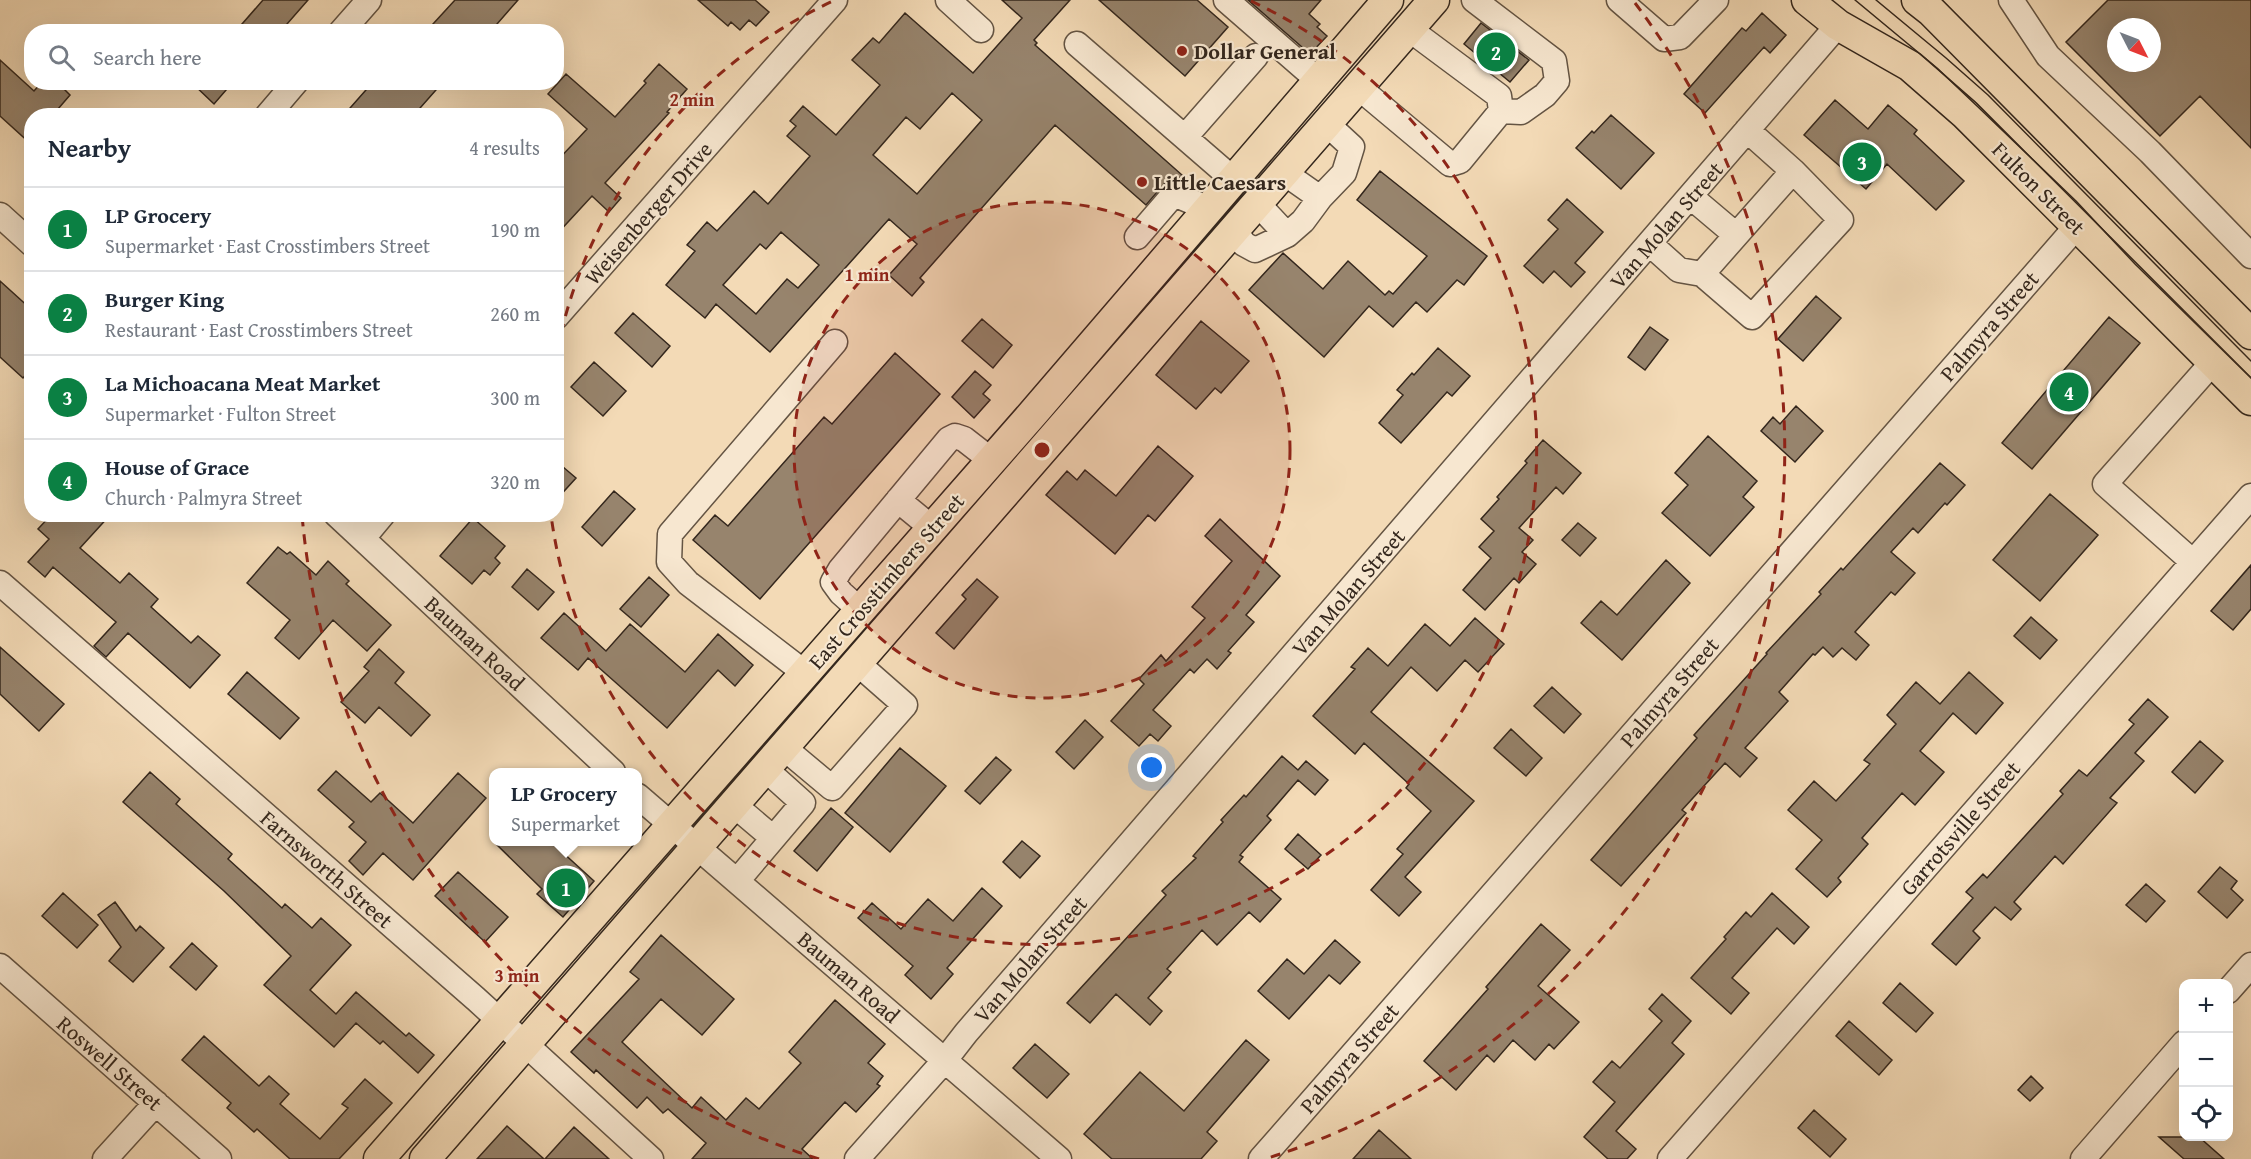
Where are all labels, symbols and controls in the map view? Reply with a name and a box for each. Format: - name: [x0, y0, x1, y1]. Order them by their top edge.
- north arrow: [2107, 18, 2161, 72]
- search box: [24, 24, 564, 90]
- pin: 2: [1476, 29, 1516, 74]
- place label: Dollar General: [1194, 35, 1336, 67]
- icon: search: [45, 41, 78, 74]
- text: Search here: [93, 41, 202, 73]
- marker: Dollar General: [1175, 44, 1189, 58]
- text: 2 min: [670, 86, 715, 113]
- text: Nearby: [48, 128, 131, 167]
- text: 4 results: [469, 133, 540, 162]
- street label: Weisenberger Drive: [577, 134, 719, 292]
- street label: Fulton Street: [1985, 134, 2093, 242]
- pin: 3: [1842, 140, 1882, 184]
- street label: Van Molan Street: [1602, 154, 1731, 296]
- place label: Little Caesars: [1154, 166, 1286, 198]
- marker: Little Caesars: [1135, 175, 1149, 189]
- text: LP Grocery: [105, 199, 211, 231]
- text: 1: [62, 215, 73, 244]
- text: 190 m: [490, 215, 540, 244]
- text: Supermarket · East Crosstimbers Street: [105, 231, 430, 260]
- text: 1 min: [845, 261, 890, 288]
- street label: Palmyra Street: [1932, 264, 2046, 388]
- text: Burger King: [105, 283, 224, 315]
- text: 2: [62, 299, 73, 328]
- text: 260 m: [490, 299, 540, 328]
- text: Restaurant · East Crosstimbers Street: [105, 315, 413, 344]
- text: La Michoacana Meat Market: [105, 367, 380, 399]
- pin: 4: [2050, 370, 2088, 414]
- text: 3: [62, 383, 73, 412]
- text: 300 m: [490, 383, 540, 412]
- text: Supermarket · Fulton Street: [105, 399, 336, 428]
- centre of rings: [1032, 440, 1052, 460]
- text: House of Grace: [105, 451, 249, 483]
- text: 4: [62, 467, 73, 496]
- text: 320 m: [490, 467, 540, 496]
- text: Church · Palmyra Street: [105, 483, 302, 512]
- street label: East Crosstimbers Street: [800, 486, 972, 676]
- street label: Van Molan Street: [1284, 521, 1413, 663]
- street label: Bauman Road: [418, 588, 532, 698]
- street label: Palmyra Street: [1612, 630, 1726, 754]
- your location: [1137, 753, 1166, 782]
- street label: Garrotsville Street: [1892, 753, 2028, 902]
- popup: [489, 768, 642, 846]
- text: LP Grocery: [511, 777, 617, 809]
- street label: Farnsworth Street: [254, 802, 401, 936]
- text: Supermarket: [511, 809, 620, 838]
- pin: 1: [546, 866, 586, 910]
- street label: Van Molan Street: [966, 888, 1095, 1030]
- street label: Bauman Road: [791, 923, 907, 1031]
- text: 3 min: [495, 962, 540, 989]
- map controls: [2179, 979, 2233, 1141]
- button: +: [2179, 979, 2233, 1033]
- street label: Palmyra Street: [1292, 996, 1406, 1120]
- street label: Roswell Street: [50, 1008, 170, 1118]
- button: −: [2179, 1033, 2233, 1087]
- button: locate: [2179, 1087, 2233, 1141]

